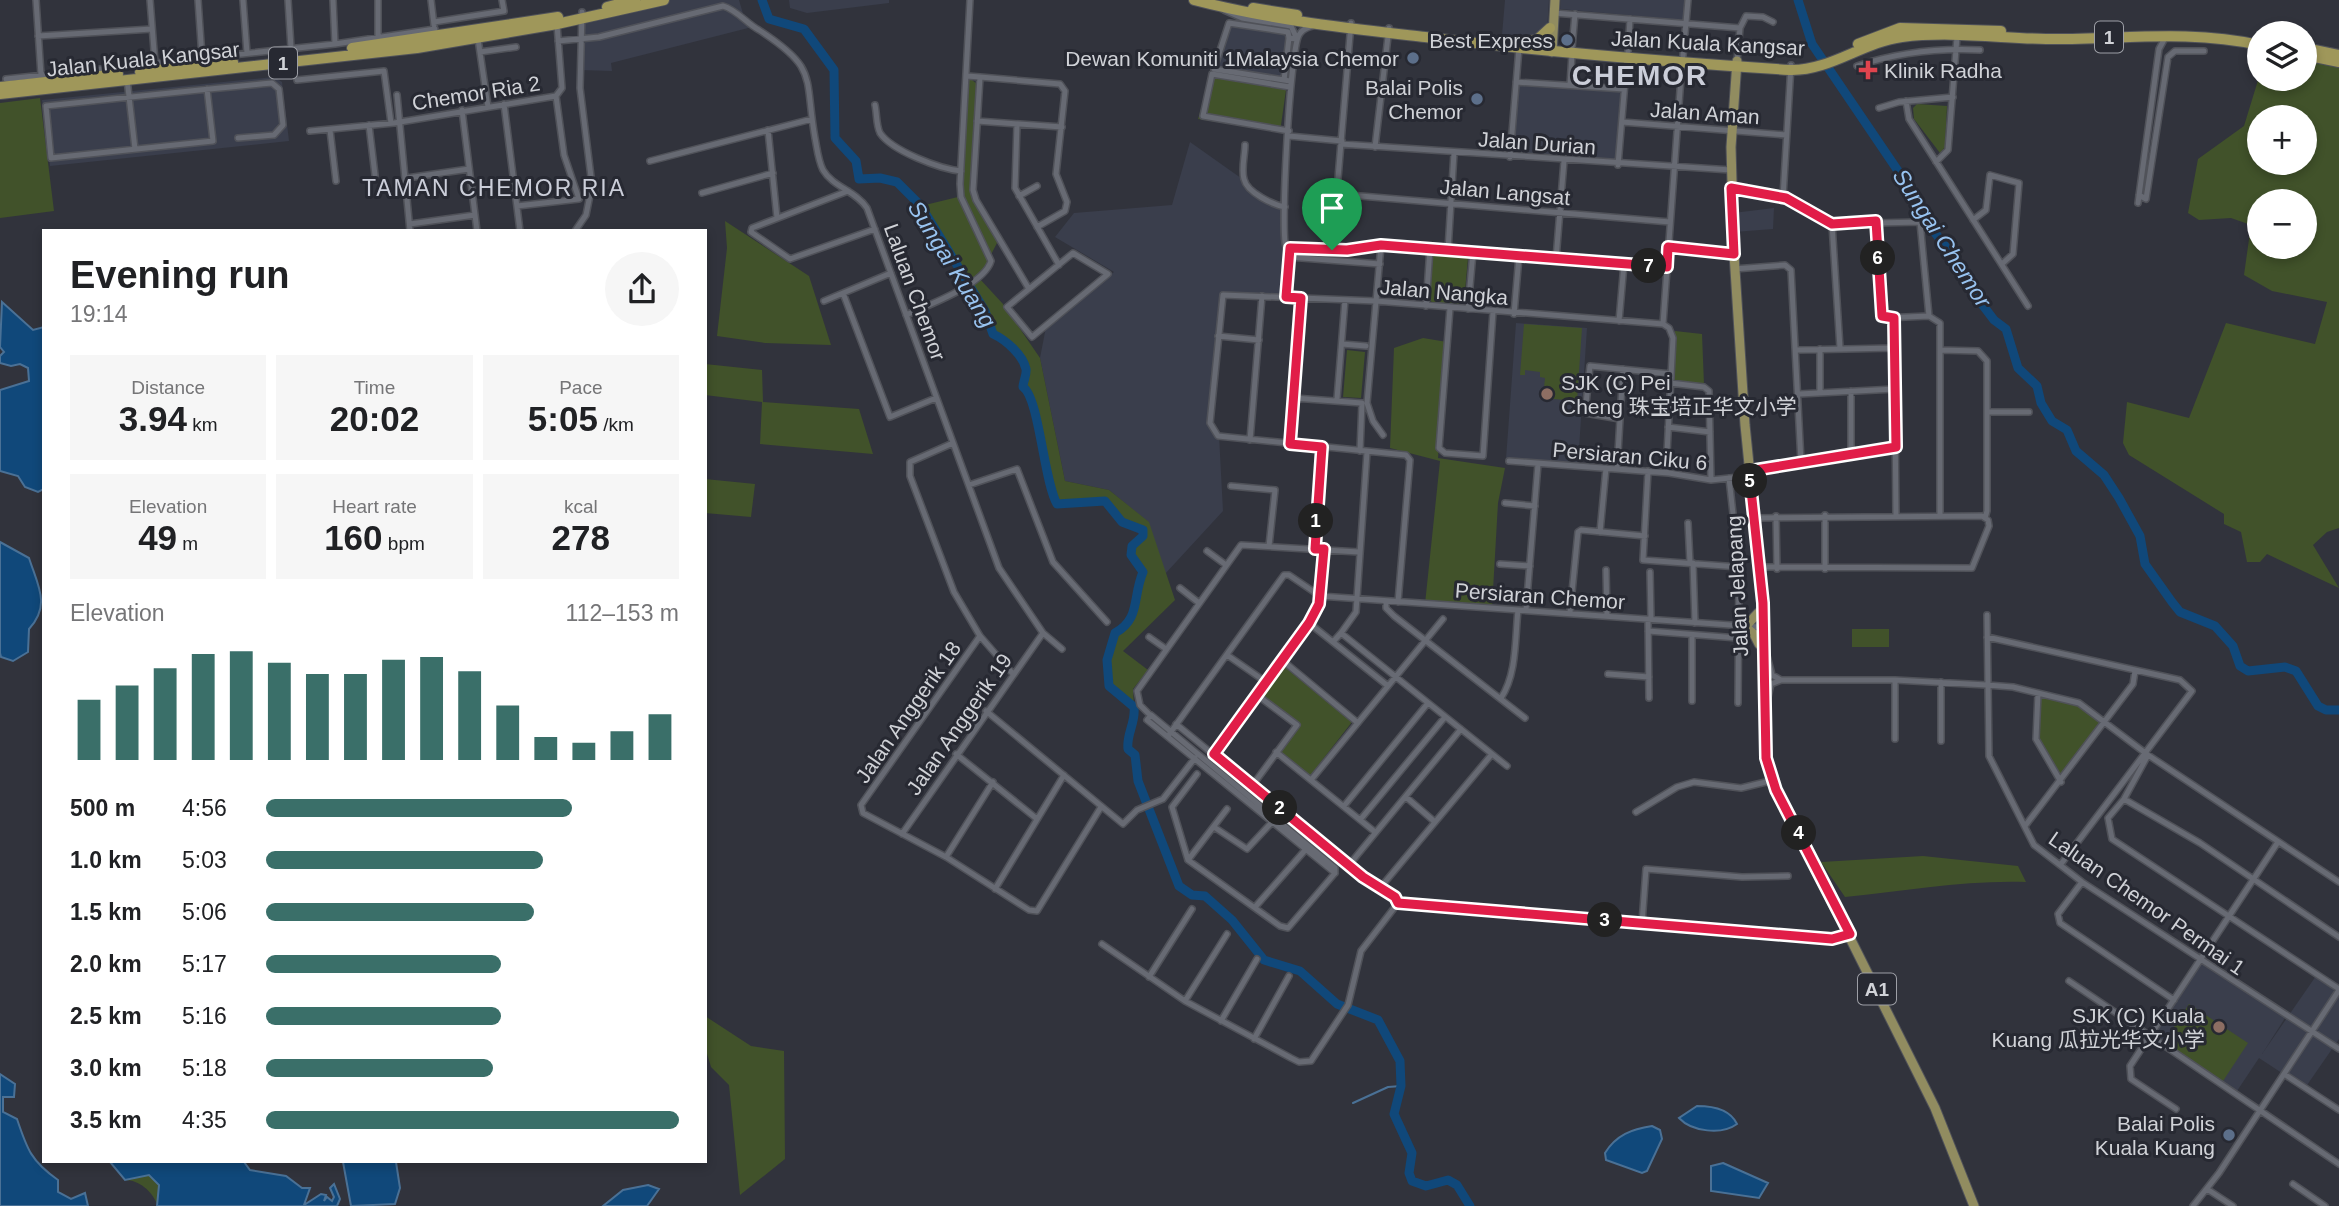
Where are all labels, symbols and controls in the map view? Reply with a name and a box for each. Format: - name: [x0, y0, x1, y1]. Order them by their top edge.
- map controls: [2247, 21, 2317, 259]
- button: layers: [2247, 21, 2317, 91]
- road number: 1: [2095, 22, 2123, 52]
- street label: Jalan Kuala Kangsar: [1611, 26, 1805, 60]
- place label: Best Express: [1429, 29, 1553, 52]
- marker: Best Express: [1559, 32, 1575, 48]
- street label: Jalan Kuala Kangsar: [45, 37, 241, 81]
- place label: Dewan Komuniti 1Malaysia Chemor: [1065, 47, 1399, 70]
- road number: 1: [269, 48, 297, 78]
- marker: Dewan Komuniti 1Malaysia Chemor: [1405, 50, 1421, 66]
- place label: Klinik Radha: [1884, 59, 2002, 82]
- district label: CHEMOR: [1572, 60, 1708, 91]
- marker: Klinik Radha: [1858, 60, 1878, 80]
- street label: Chemor Ria 2: [410, 72, 542, 114]
- place label: Balai Polis Chemor: [1365, 76, 1463, 123]
- marker: Balai Polis Chemor: [1469, 91, 1485, 107]
- street label: Jalan Aman: [1649, 98, 1761, 128]
- button: +: [2247, 105, 2317, 175]
- street label: Jalan Durian: [1477, 127, 1597, 159]
- water label: Sungai Chemor: [1888, 164, 1997, 313]
- district label: TAMAN CHEMOR RIA: [362, 175, 626, 201]
- street label: Jalan Langsat: [1439, 175, 1571, 209]
- pin: [1302, 178, 1362, 250]
- icon: arrive: [1313, 189, 1351, 227]
- button: −: [2247, 189, 2317, 259]
- water label: Sungai Kuang: [903, 196, 1001, 332]
- street label: Laluan Chemor: [880, 221, 950, 363]
- pin: 6: [1860, 240, 1896, 276]
- text: 6: [1872, 247, 1883, 268]
- pin: 7: [1632, 248, 1666, 284]
- button: share: [605, 252, 679, 326]
- text: Evening run: [70, 254, 290, 296]
- text: 7: [1643, 255, 1654, 276]
- street label: Jalan Nangka: [1379, 275, 1509, 309]
- text: 19:14: [70, 301, 128, 327]
- place label: SJK (C) Pei Cheng 珠宝培正华文小学: [1561, 371, 1797, 418]
- text: Distance: [131, 377, 205, 398]
- text: Time: [354, 377, 395, 398]
- text: Pace: [559, 377, 602, 398]
- marker: SJK (C) Pei Cheng 珠宝培正华文小学: [1539, 386, 1555, 402]
- text: 3.94: [119, 399, 187, 438]
- text: 20:02: [330, 399, 419, 438]
- text: 5:05: [528, 399, 598, 438]
- text: km: [187, 414, 218, 435]
- text: /km: [598, 414, 634, 435]
- street label: Persiaran Ciku 6: [1552, 438, 1708, 474]
- pin: 5: [1732, 463, 1768, 498]
- text: 5: [1744, 470, 1755, 491]
- text: Elevation: [129, 496, 207, 517]
- text: Heart rate: [332, 496, 417, 517]
- text: kcal: [564, 496, 598, 517]
- pin: 1: [1298, 504, 1334, 538]
- text: 1: [1310, 510, 1321, 531]
- street label: Jalan Jelapang: [1722, 515, 1752, 657]
- text: 49: [138, 518, 177, 557]
- text: 160: [324, 518, 383, 557]
- text: 278: [552, 518, 610, 557]
- text: m: [177, 533, 198, 554]
- text: bpm: [383, 533, 425, 554]
- street label: Persiaran Chemor: [1454, 579, 1626, 613]
- text: Elevation: [70, 600, 165, 626]
- text: 112–153 m: [566, 600, 679, 626]
- street label: Jalan Anggerik 18: [851, 637, 965, 787]
- street label: Jalan Anggerik 19: [902, 649, 1016, 799]
- pin: 2: [1262, 790, 1298, 826]
- text: 500 m: [70, 795, 135, 821]
- text: 4:56: [182, 795, 227, 821]
- text: 2: [1274, 797, 1285, 818]
- pin: 4: [1782, 816, 1816, 850]
- text: 4: [1793, 822, 1804, 843]
- street label: Laluan Chemor Permai 1: [2045, 827, 2249, 979]
- text: 1.0 km: [70, 847, 142, 873]
- text: 5:03: [182, 847, 227, 873]
- text: 1.5 km: [70, 899, 142, 925]
- text: 5:06: [182, 899, 227, 925]
- pin: 3: [1588, 902, 1622, 937]
- text: 3: [1599, 909, 1610, 930]
- text: 2.0 km: [70, 951, 142, 977]
- text: 5:17: [182, 951, 227, 977]
- road number: A1: [1858, 973, 1896, 1004]
- text: 2.5 km: [70, 1003, 142, 1029]
- text: 5:16: [182, 1003, 227, 1029]
- place label: SJK (C) Kuala Kuang 瓜拉光华文小学: [1991, 1004, 2205, 1051]
- marker: SJK (C) Kuala Kuang 瓜拉光华文小学: [2211, 1019, 2227, 1035]
- text: 3.0 km: [70, 1055, 142, 1081]
- text: 5:18: [182, 1055, 227, 1081]
- text: 3.5 km: [70, 1107, 142, 1133]
- text: 4:35: [182, 1107, 227, 1133]
- place label: Balai Polis Kuala Kuang: [2095, 1112, 2215, 1159]
- marker: Balai Polis Kuala Kuang: [2221, 1127, 2237, 1143]

